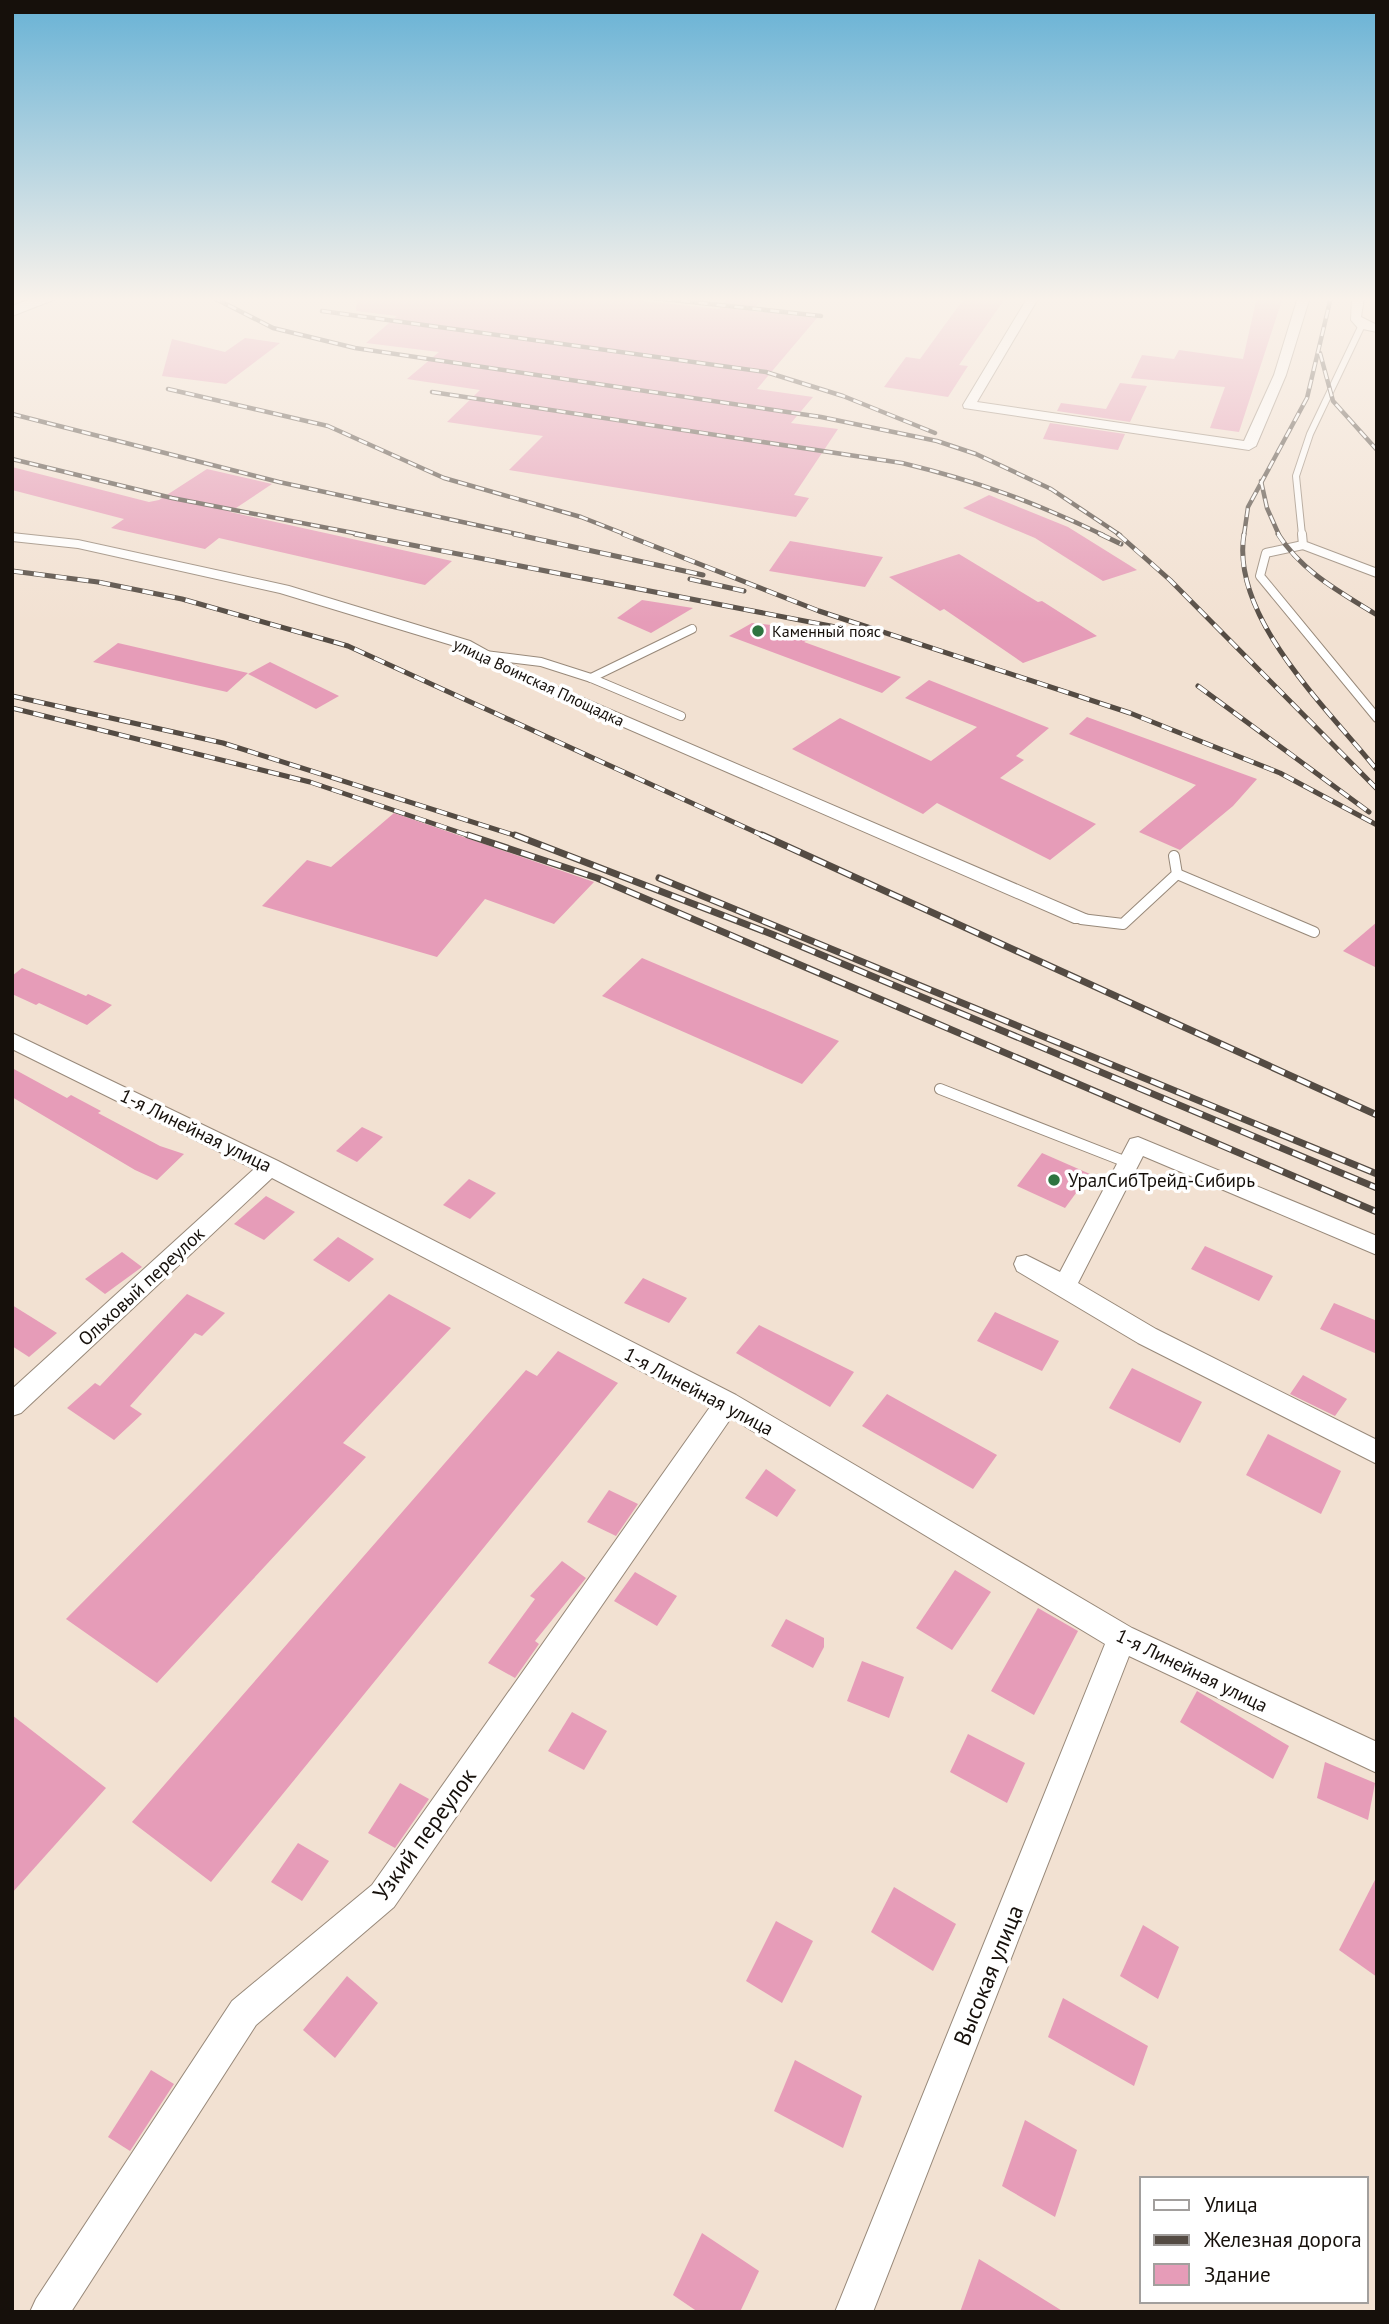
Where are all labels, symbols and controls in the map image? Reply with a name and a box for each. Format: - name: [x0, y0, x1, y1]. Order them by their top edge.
- place label: Каменный пояс: [772, 621, 881, 641]
- marker: Каменный пояс: [750, 623, 766, 639]
- street label: улица Воинская Площадка: [450, 634, 628, 730]
- street label: 1-я Линейная улица: [116, 1083, 276, 1177]
- place label: УралСибТрейд-Сибирь: [1068, 1168, 1255, 1192]
- marker: УралСибТрейд-Сибирь: [1046, 1172, 1062, 1188]
- street label: Ольховый переулок: [73, 1221, 209, 1351]
- street label: 1-я Линейная улица: [620, 1341, 778, 1441]
- street label: 1-я Линейная улица: [1112, 1623, 1272, 1717]
- street label: Узкий переулок: [366, 1762, 482, 1906]
- street label: Высокая улица: [947, 1901, 1029, 2049]
- legend: [1140, 2177, 1368, 2303]
- text: Улица: [1204, 2191, 1258, 2218]
- text: Железная дорога: [1203, 2226, 1362, 2253]
- text: Здание: [1204, 2261, 1271, 2288]

